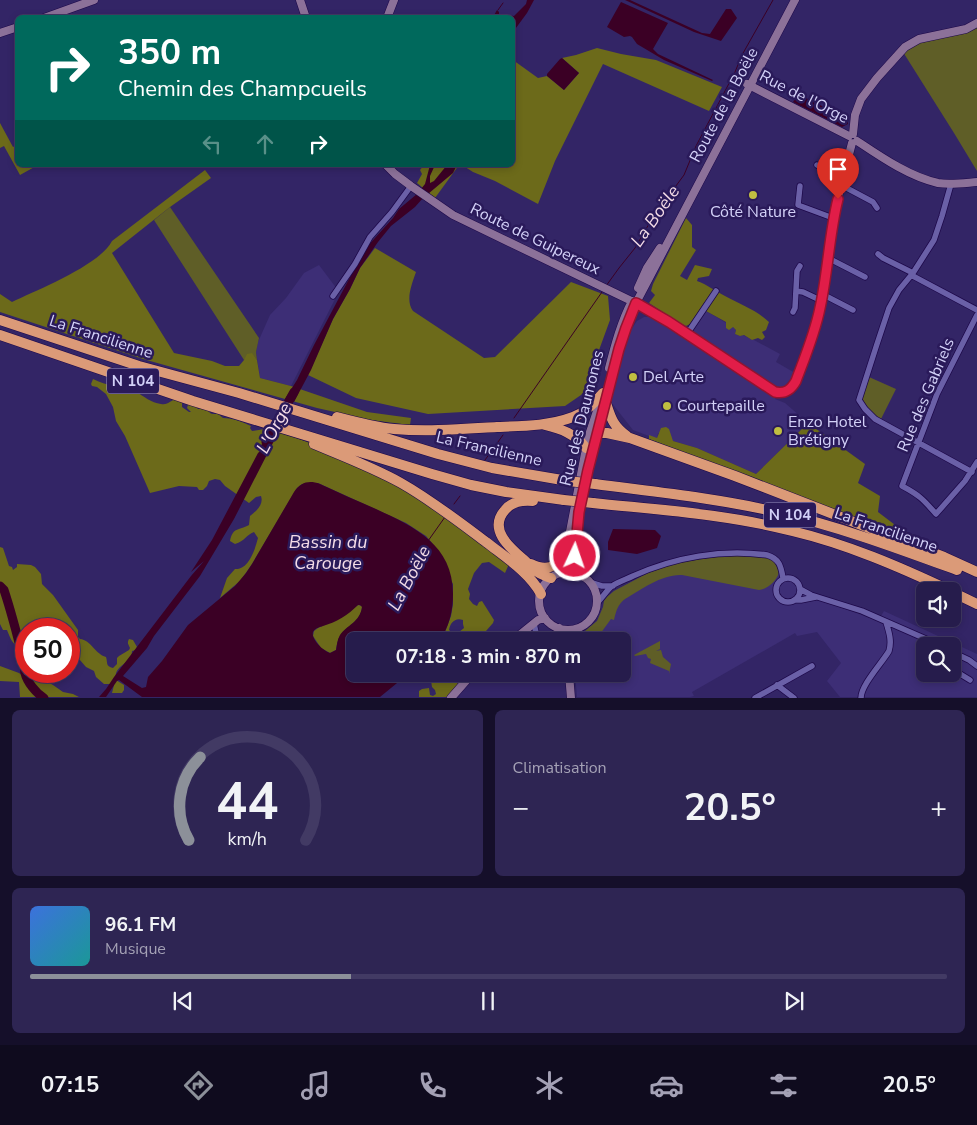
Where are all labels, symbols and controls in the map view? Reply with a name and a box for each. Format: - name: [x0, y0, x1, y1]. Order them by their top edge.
- text: 350 m: [118, 29, 221, 76]
- icon: right: [35, 35, 100, 100]
- street label: Route de la Boële: [684, 44, 764, 166]
- street label: Rue de l'Orge: [755, 65, 853, 129]
- text: Chemin des Champcueils: [118, 74, 367, 104]
- icon: left: [198, 130, 226, 158]
- icon: ahead: [251, 130, 279, 158]
- icon: right: [304, 130, 332, 158]
- pin: [817, 148, 859, 199]
- icon: arrive: [824, 155, 852, 183]
- water label: La Boële: [625, 180, 685, 252]
- marker: Côté Nature: [747, 189, 759, 201]
- street label: Route de Guipereux: [466, 198, 604, 280]
- place label: Côté Nature: [710, 201, 796, 223]
- street label: La Francilienne: [46, 310, 156, 364]
- street label: Rue des Gabriels: [892, 335, 960, 455]
- street label: Rue des Daumones: [554, 348, 610, 488]
- place label: Del Arte: [643, 366, 704, 388]
- road number: N 104: [107, 368, 159, 394]
- marker: Del Arte: [627, 371, 639, 383]
- place label: Courtepaille: [677, 395, 765, 417]
- water label: L'Orge: [251, 398, 297, 457]
- marker: Courtepaille: [661, 400, 673, 412]
- place label: Enzo Hotel Brétigny: [788, 411, 867, 451]
- marker: Enzo Hotel Brétigny: [772, 425, 784, 437]
- street label: La Francilienne: [434, 426, 544, 472]
- road number: N 104: [764, 502, 816, 528]
- street label: La Francilienne: [831, 502, 941, 558]
- position arrow: [548, 529, 600, 581]
- water label: Bassin du Carouge: [289, 530, 367, 575]
- water label: La Boële: [382, 541, 436, 615]
- map controls: [916, 582, 961, 682]
- button: sound: [916, 582, 961, 627]
- speed limit sign: 50: [15, 618, 80, 683]
- button: search: [916, 637, 961, 682]
- text: 07:18 · 3 min · 870 m: [396, 644, 581, 670]
- text: Climatisation: [513, 757, 607, 779]
- text: 44: [216, 766, 278, 837]
- text: 20.5°: [684, 782, 776, 833]
- text: −: [513, 789, 529, 827]
- text: +: [930, 789, 947, 827]
- text: km/h: [228, 827, 267, 851]
- text: 96.1 FM: [105, 912, 176, 938]
- text: Musique: [105, 938, 166, 960]
- icon: previous: [169, 987, 197, 1015]
- icon: pause: [474, 987, 502, 1015]
- icon: next: [780, 987, 808, 1015]
- icon: directions: [181, 1068, 216, 1103]
- icon: music: [298, 1068, 333, 1103]
- icon: phone: [415, 1068, 450, 1103]
- icon: climate: [532, 1068, 567, 1103]
- icon: car: [649, 1068, 684, 1103]
- icon: filters: [766, 1068, 801, 1103]
- text: 07:15: [41, 1070, 99, 1100]
- text: 20.5°: [883, 1070, 936, 1100]

